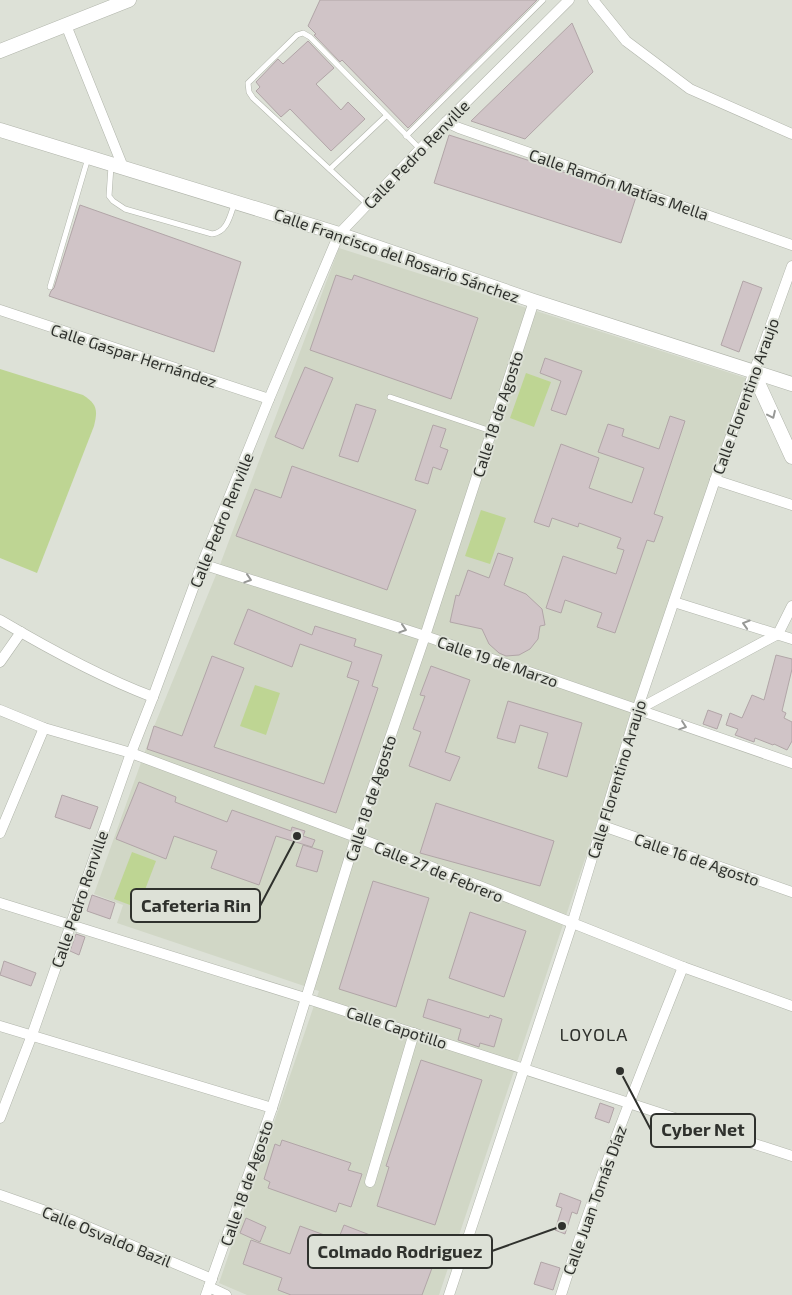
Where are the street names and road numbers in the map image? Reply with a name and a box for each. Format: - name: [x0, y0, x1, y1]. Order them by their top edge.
- street label: Calle Pedro Renville: [359, 96, 473, 212]
- street label: Calle Ramón Matías Mella: [527, 144, 711, 224]
- street label: Calle Francisco del Rosario Sánchez: [272, 204, 522, 306]
- street label: Calle Florentino Araujo: [708, 315, 783, 477]
- street label: Calle Gaspar Hernández: [49, 319, 219, 391]
- street label: Calle 18 de Agosto: [468, 349, 526, 479]
- street label: Calle Pedro Renville: [185, 450, 257, 590]
- street label: Calle 19 de Marzo: [435, 631, 561, 691]
- street label: Calle Florentino Araujo: [583, 697, 650, 861]
- street label: Calle 18 de Agosto: [341, 733, 399, 863]
- street label: Calle Pedro Renville: [47, 828, 111, 970]
- street label: Calle 16 de Agosto: [632, 829, 762, 889]
- street label: Calle 27 de Febrero: [372, 836, 506, 906]
- street label: Calle Capotillo: [344, 1002, 450, 1052]
- street label: Calle 18 de Agosto: [216, 1118, 276, 1248]
- street label: Calle Juan Tomás Díaz: [558, 1123, 630, 1277]
- street label: Calle Osvaldo Bazil: [40, 1201, 175, 1271]

